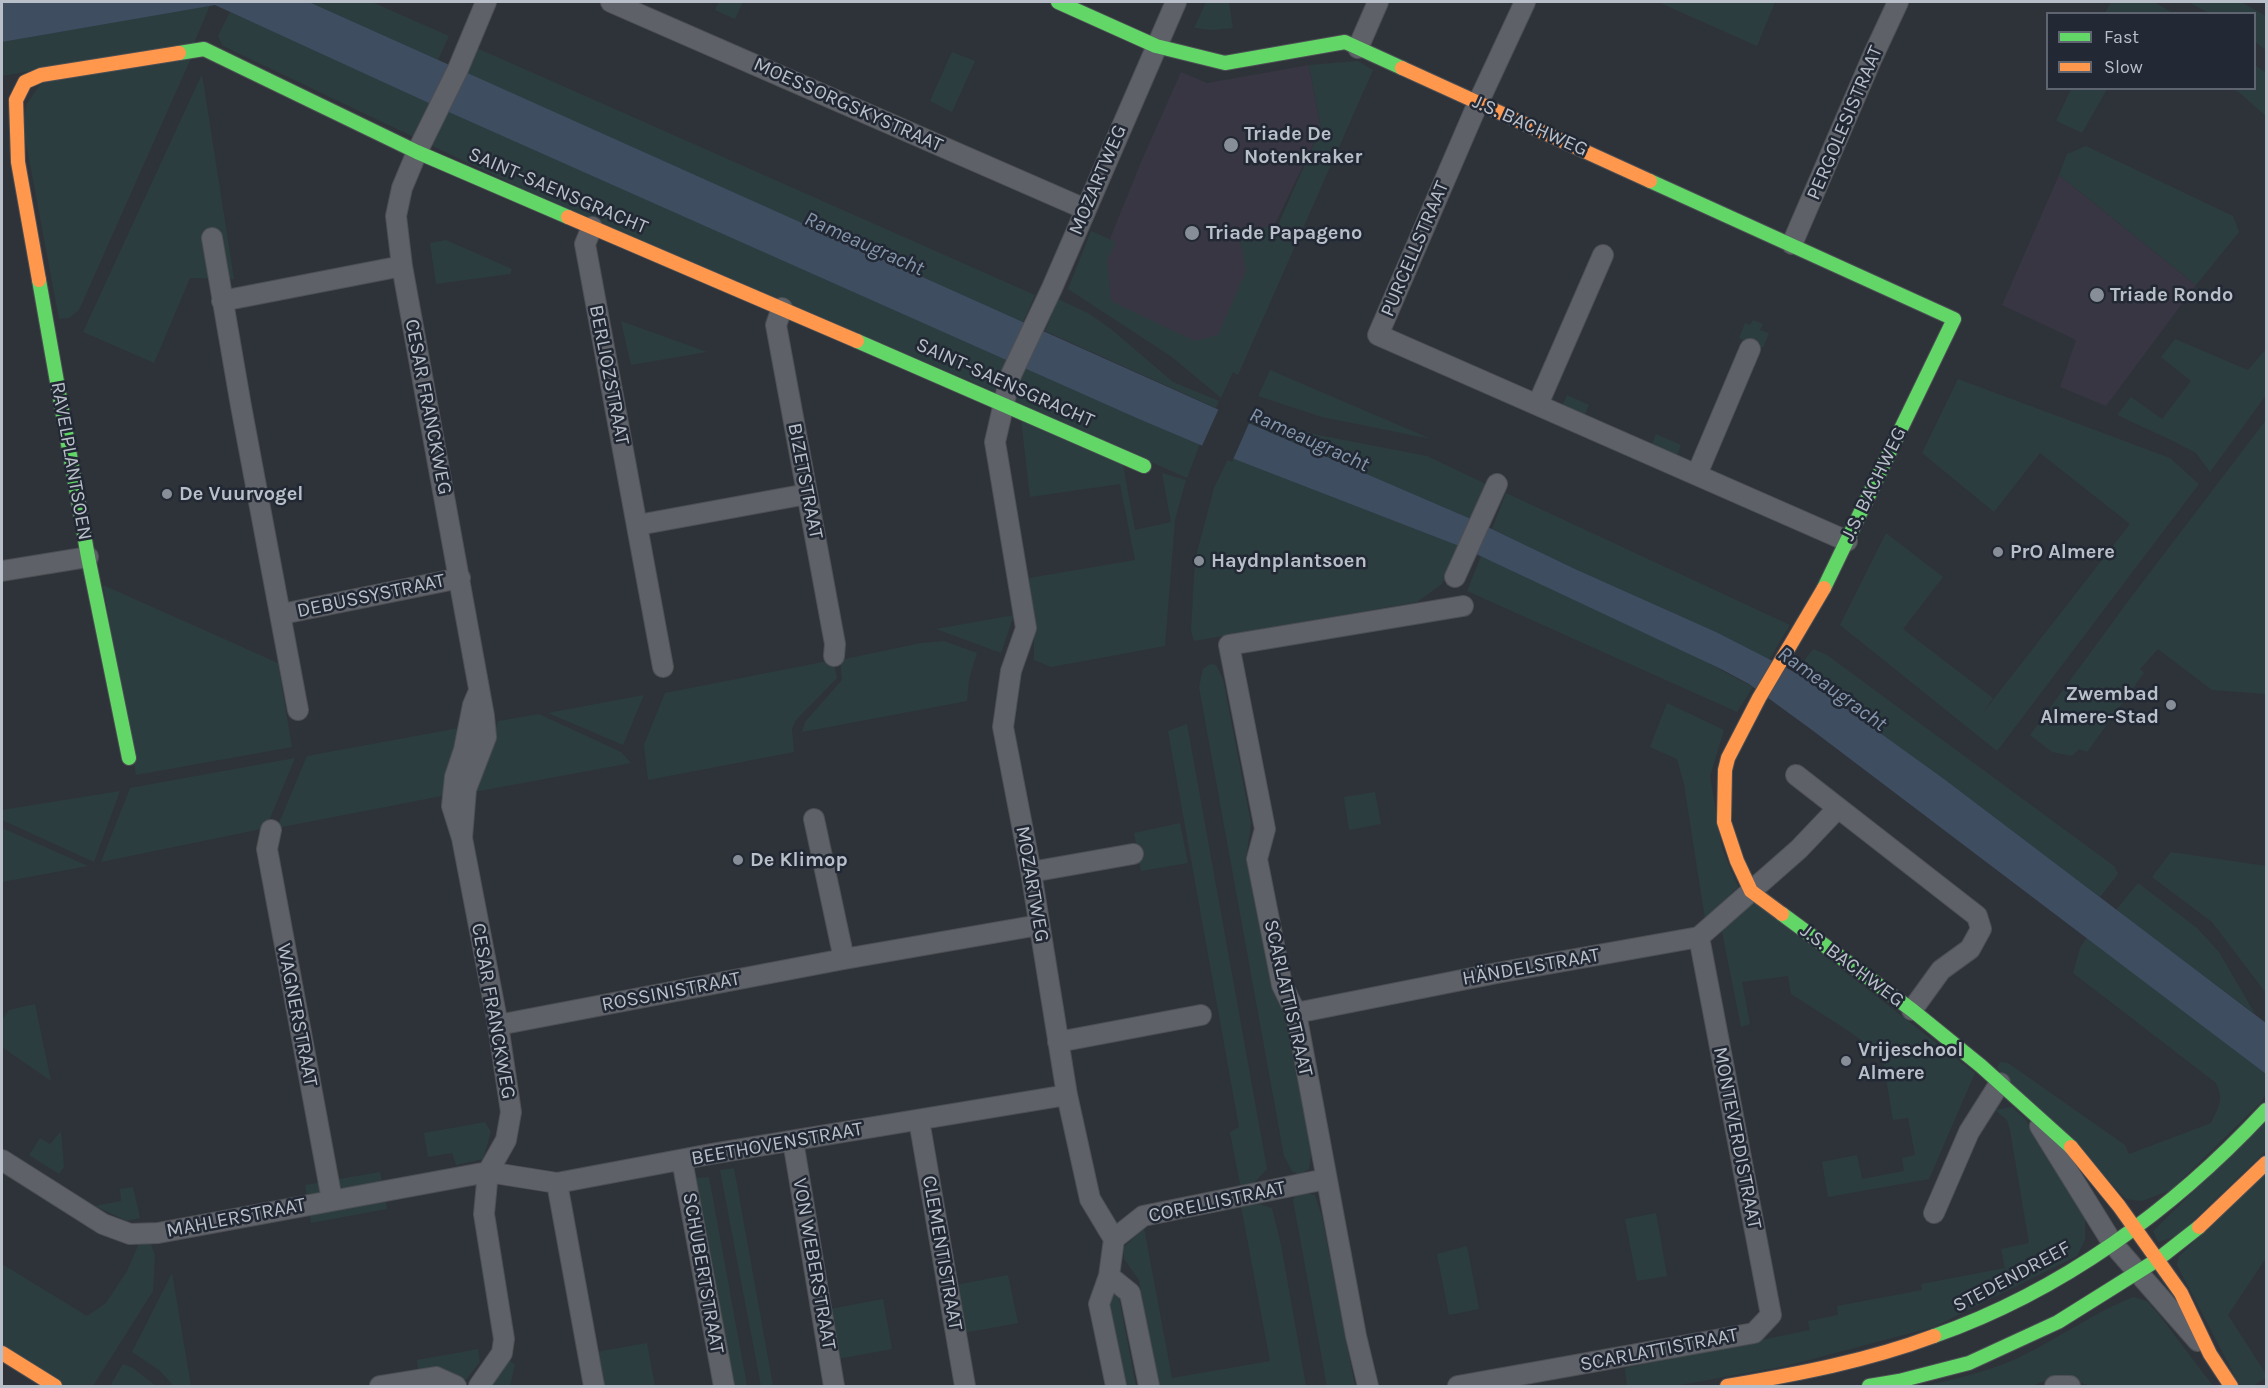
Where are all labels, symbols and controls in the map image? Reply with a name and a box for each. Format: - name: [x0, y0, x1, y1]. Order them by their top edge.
- legend: [2046, 12, 2256, 90]
- text: Fast: [2104, 26, 2139, 48]
- street label: PERGOLESISTRAAT: [1802, 42, 1888, 204]
- street label: MOESSORGSKYSTRAAT: [750, 52, 946, 158]
- text: Slow: [2104, 56, 2143, 78]
- street label: J.S. BACHWEG: [1469, 90, 1591, 162]
- street label: MOZARTWEG: [1064, 121, 1132, 239]
- place label: Triade De Notenkraker: [1244, 122, 1362, 169]
- marker: Triade De Notenkraker: [1222, 136, 1240, 154]
- street label: SAINT-SAENSGRACHT: [465, 142, 651, 240]
- street label: PURCELLSTRAAT: [1376, 178, 1454, 320]
- water label: Rameaugracht: [800, 206, 928, 282]
- place label: Triade Papageno: [1206, 221, 1362, 245]
- marker: Triade Papageno: [1183, 224, 1201, 242]
- place label: Triade Rondo: [2110, 283, 2233, 307]
- marker: Triade Rondo: [2088, 286, 2106, 304]
- street label: BERLIOZSTRAAT: [584, 303, 634, 447]
- street label: CESAR FRANCKWEG: [399, 317, 457, 497]
- street label: SAINT-SAENSGRACHT: [912, 333, 1098, 433]
- street label: RAVELPLANTSOEN: [45, 380, 97, 542]
- water label: Rameaugracht: [1245, 402, 1373, 478]
- street label: BIZETSTRAAT: [782, 421, 828, 541]
- street label: J.S. BACHWEG: [1836, 423, 1912, 545]
- place label: De Vuurvogel: [179, 482, 303, 506]
- marker: De Vuurvogel: [160, 487, 174, 501]
- place label: PrO Almere: [2010, 540, 2115, 564]
- marker: PrO Almere: [1991, 545, 2005, 559]
- place label: Haydnplantsoen: [1211, 549, 1367, 573]
- marker: Haydnplantsoen: [1192, 554, 1206, 568]
- street label: DEBUSSYSTRAAT: [295, 569, 447, 623]
- water label: Rameaugracht: [1773, 641, 1891, 737]
- place label: Zwembad Almere-Stad: [2040, 682, 2159, 729]
- marker: Zwembad Almere-Stad: [2164, 698, 2178, 712]
- street label: MOZARTWEG: [1010, 824, 1054, 944]
- place label: De Klimop: [750, 848, 848, 872]
- marker: De Klimop: [731, 853, 745, 867]
- street label: SCARLATTISTRAAT: [1258, 917, 1318, 1079]
- street label: J.S. BACHWEG: [1795, 919, 1909, 1013]
- street label: CESAR FRANCKWEG: [466, 921, 520, 1101]
- street label: WAGNERSTRAAT: [271, 941, 323, 1089]
- street label: HÄNDELSTRAAT: [1461, 943, 1601, 991]
- street label: ROSSINISTRAAT: [600, 967, 742, 1017]
- place label: Vrijeschool Almere: [1858, 1038, 1963, 1085]
- street label: MONTEVERDISTRAAT: [1708, 1045, 1766, 1231]
- marker: Vrijeschool Almere: [1839, 1054, 1853, 1068]
- street label: BEETHOVENSTRAAT: [689, 1117, 865, 1171]
- street label: CLEMENTISTRAAT: [917, 1174, 967, 1332]
- street label: VON WEBERSTRAAT: [787, 1176, 841, 1352]
- street label: CORELLISTRAAT: [1146, 1176, 1288, 1228]
- street label: SCHUBERTSTRAAT: [677, 1191, 729, 1355]
- street label: MAHLERSTRAAT: [164, 1193, 308, 1243]
- street label: STEDENDREEF: [1949, 1236, 2075, 1318]
- street label: SCARLATTISTRAAT: [1578, 1323, 1740, 1377]

